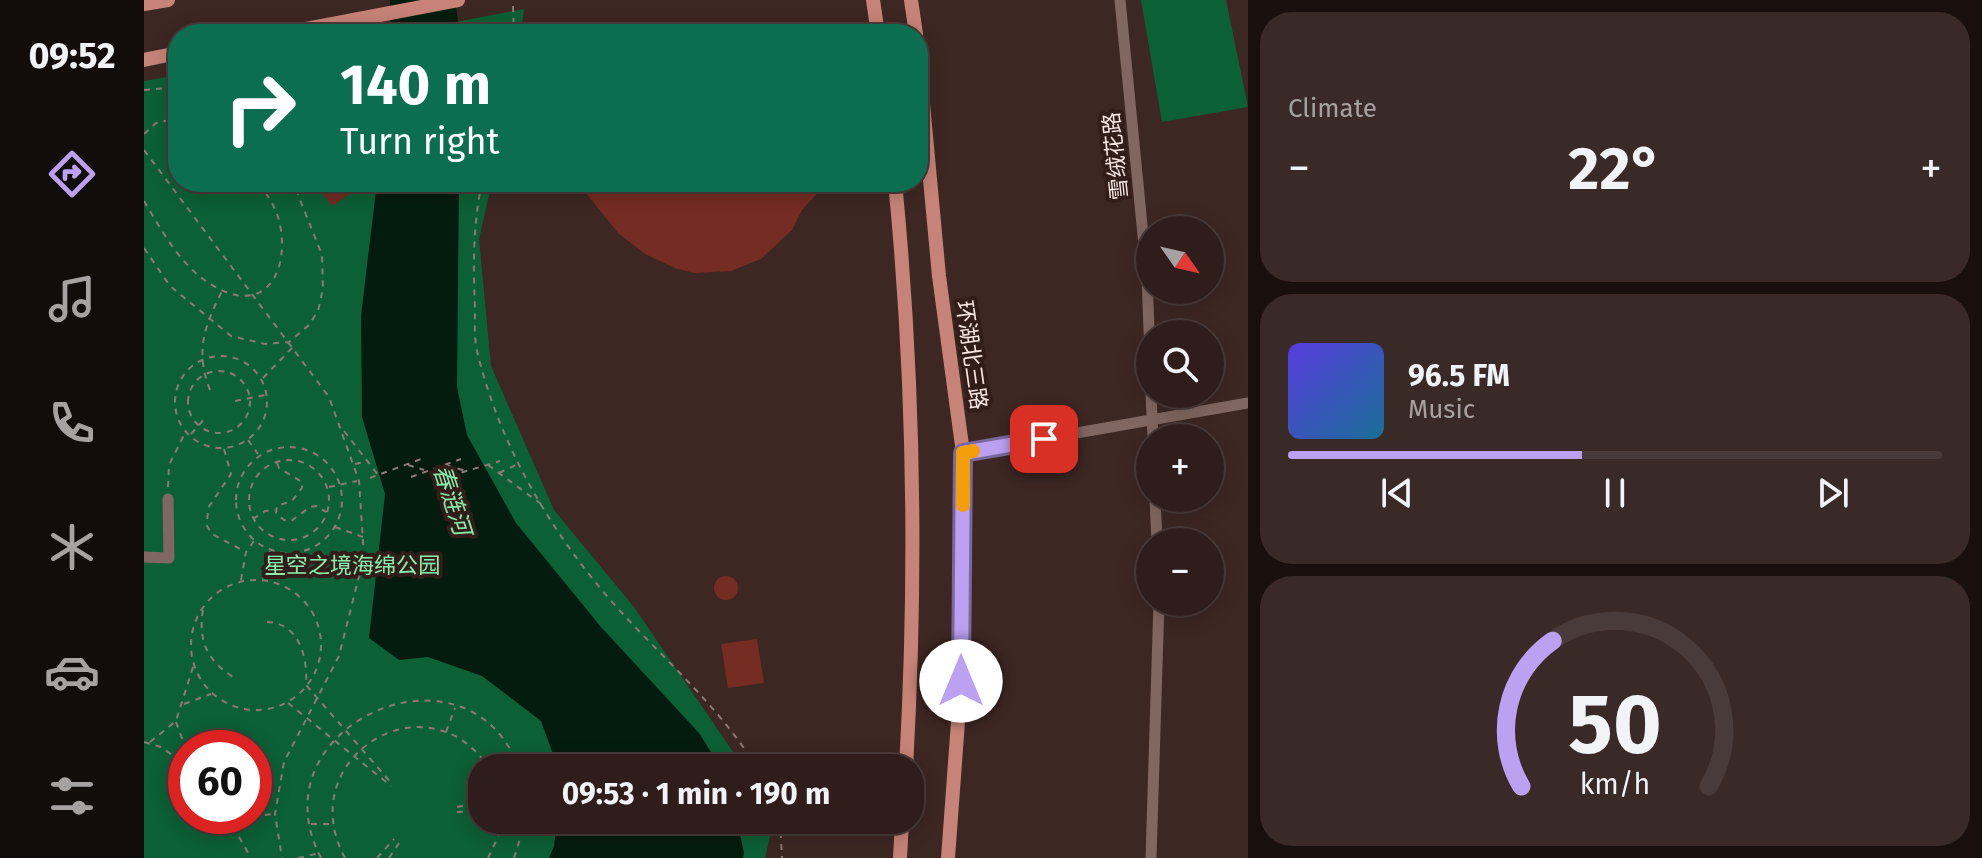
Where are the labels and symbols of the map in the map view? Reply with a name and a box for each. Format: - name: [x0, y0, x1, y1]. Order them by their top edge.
- street label: 雪绒花路: [1097, 111, 1134, 201]
- north arrow: [1136, 216, 1224, 304]
- street label: 环湖北三路: [950, 299, 993, 411]
- pin: [1010, 405, 1078, 473]
- water label: 春涟河: [428, 461, 478, 542]
- park label: 星空之境海绵公园: [264, 552, 440, 579]
- position arrow: [919, 639, 1003, 723]
- speed limit sign: 60: [168, 730, 272, 834]

